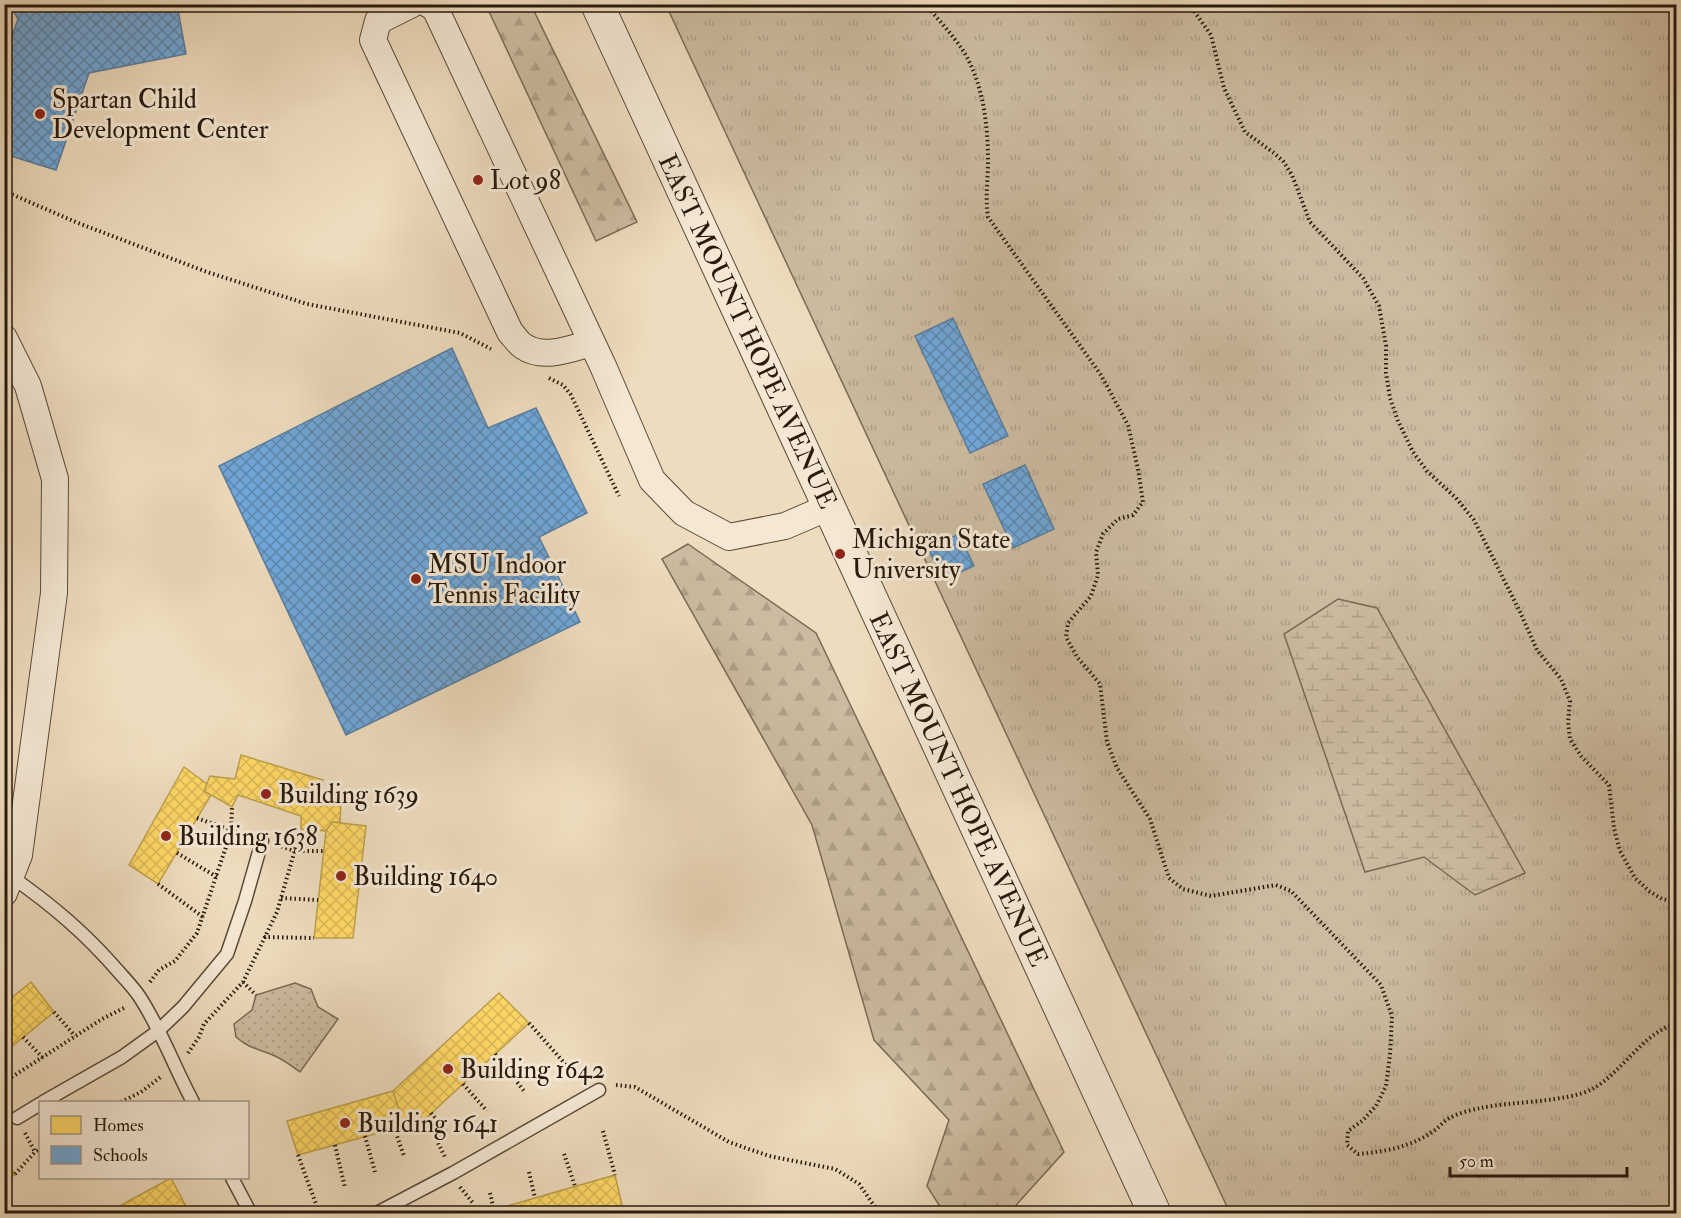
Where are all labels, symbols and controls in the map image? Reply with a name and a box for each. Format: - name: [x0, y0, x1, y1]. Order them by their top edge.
- place label: Spartan Child Development Center: [52, 84, 269, 147]
- marker: Spartan Child Development Center: [33, 107, 47, 121]
- street label: EAST MOUNT HOPE AVENUE: [651, 149, 843, 514]
- place label: Lot 98: [490, 165, 561, 197]
- marker: Lot 98: [471, 173, 485, 187]
- place label: Michigan State University: [852, 524, 1010, 586]
- marker: Michigan State University: [833, 547, 847, 561]
- place label: MSU Indoor Tennis Facility: [428, 549, 581, 611]
- marker: MSU Indoor Tennis Facility: [409, 572, 423, 586]
- street label: EAST MOUNT HOPE AVENUE: [862, 607, 1054, 972]
- place label: Building 1639: [278, 779, 419, 811]
- marker: Building 1639: [259, 787, 273, 801]
- place label: Building 1638: [178, 821, 318, 853]
- marker: Building 1638: [159, 829, 173, 843]
- place label: Building 1640: [353, 861, 498, 893]
- marker: Building 1640: [334, 869, 348, 883]
- place label: Building 1642: [460, 1054, 605, 1086]
- marker: Building 1642: [441, 1062, 455, 1076]
- legend: [39, 1101, 249, 1179]
- place label: Building 1641: [357, 1108, 498, 1140]
- text: Homes: [93, 1114, 144, 1137]
- marker: Building 1641: [338, 1116, 352, 1130]
- scale bar: [1450, 1140, 1627, 1178]
- text: Schools: [93, 1144, 148, 1167]
- text: 50 m: [1459, 1150, 1494, 1173]

